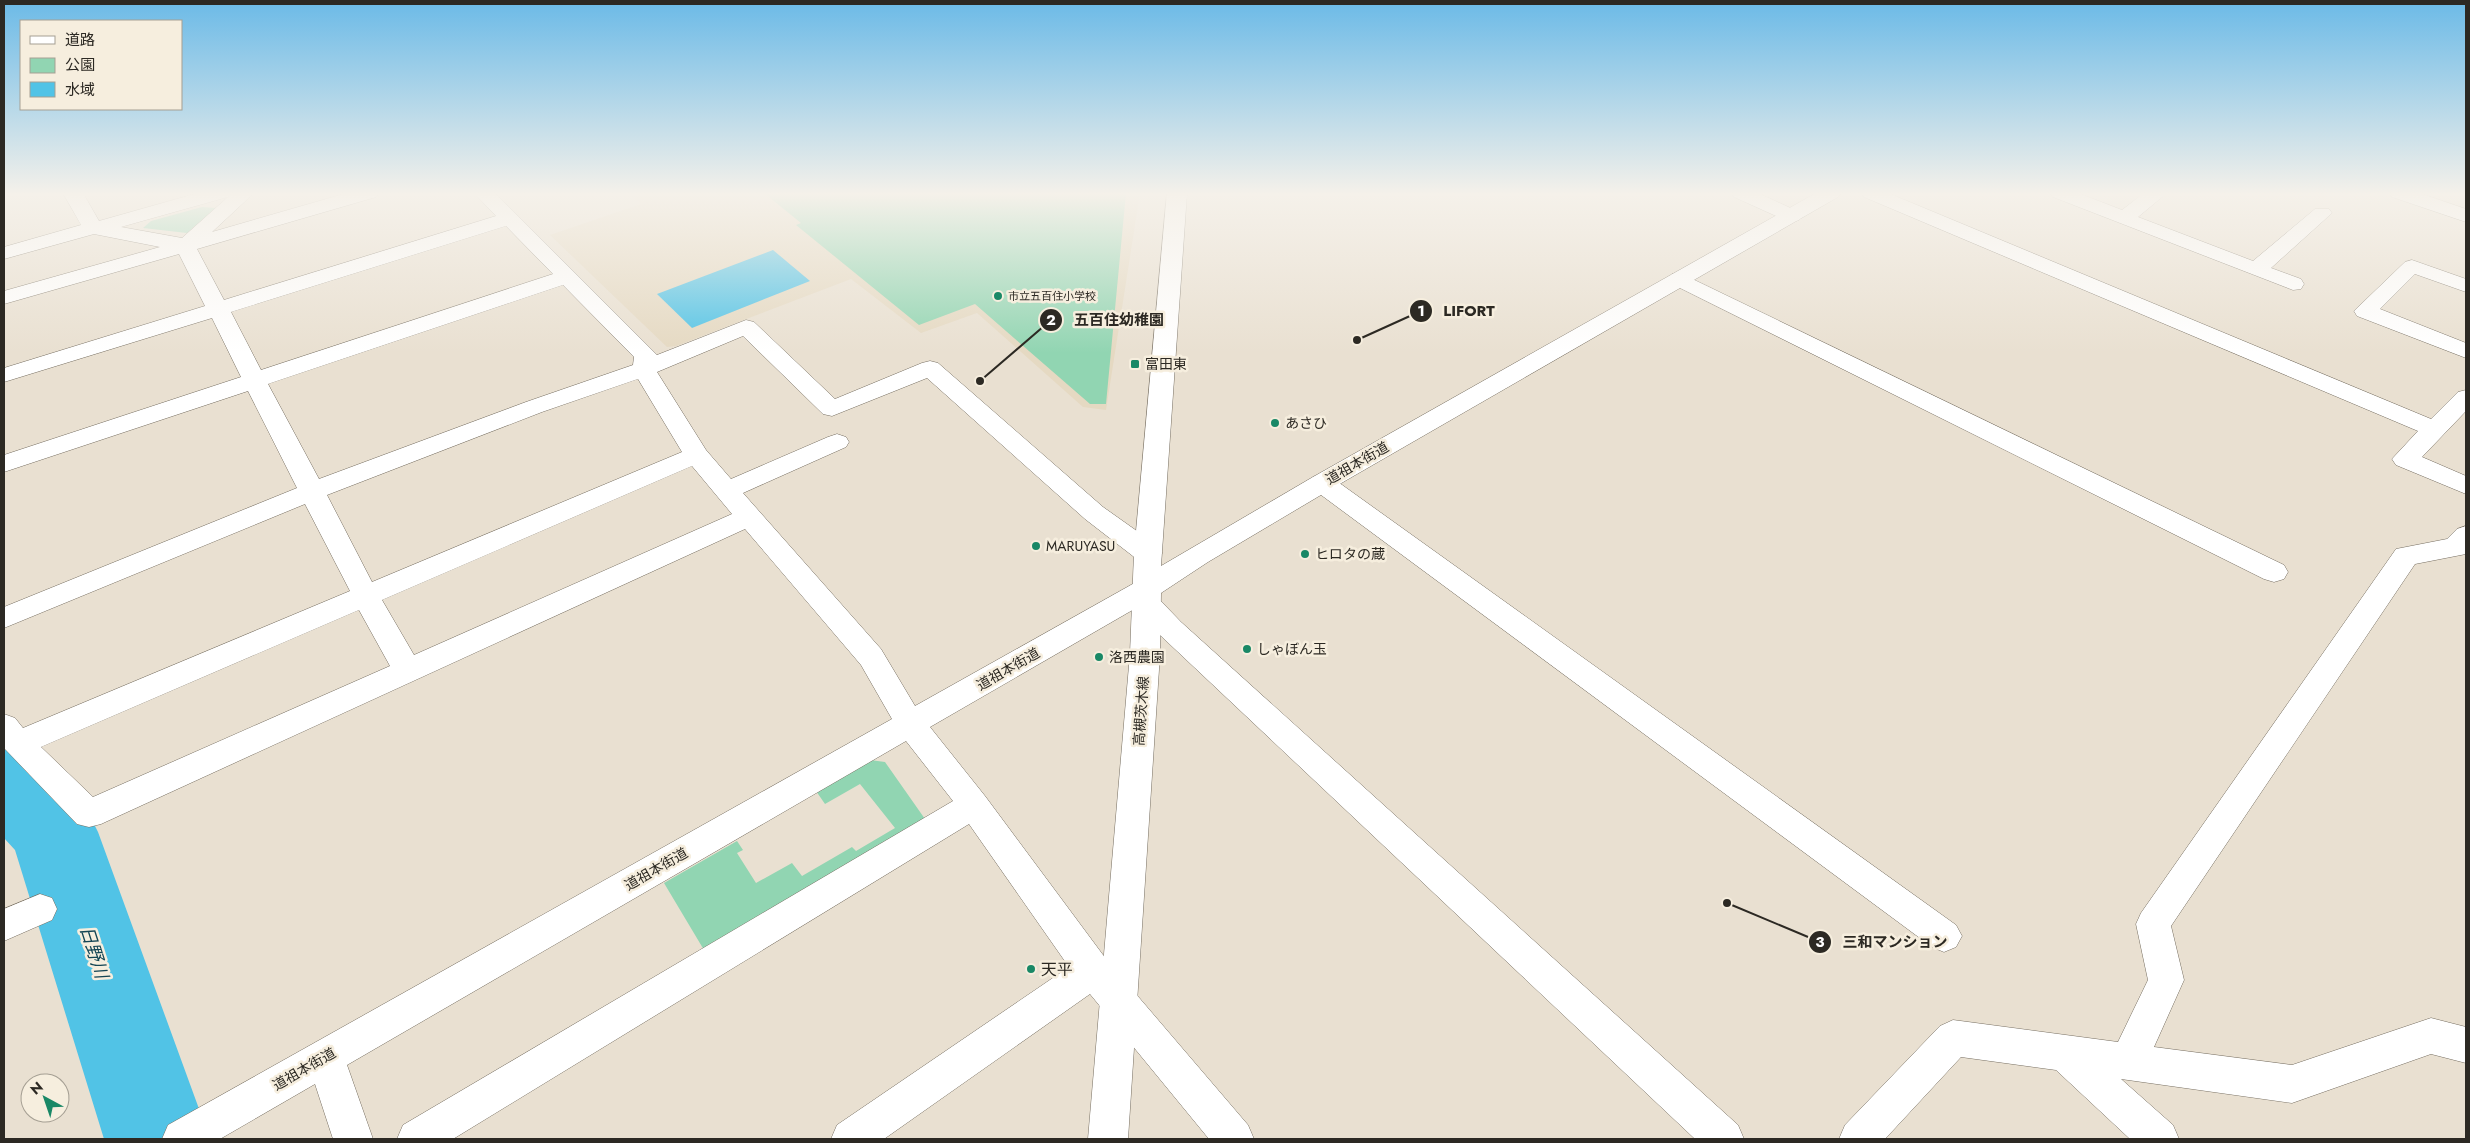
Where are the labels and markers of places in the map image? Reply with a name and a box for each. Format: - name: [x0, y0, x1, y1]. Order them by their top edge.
- place label: 市立五百住小学校: [1008, 288, 1096, 304]
- marker: 市立五百住小学校: [992, 290, 1004, 302]
- callout: LIFORT: [1408, 296, 1505, 326]
- callout: 五百住幼稚園: [1039, 305, 1174, 335]
- place label: 富田東: [1145, 354, 1187, 374]
- marker: 富田東: [1129, 358, 1141, 370]
- place label: あさひ: [1285, 413, 1327, 433]
- marker: あさひ: [1269, 417, 1281, 429]
- place label: MARUYASU: [1046, 536, 1115, 556]
- marker: MARUYASU: [1030, 540, 1042, 552]
- place label: ヒロタの蔵: [1315, 544, 1385, 564]
- marker: ヒロタの蔵: [1299, 548, 1311, 560]
- place label: しゃぼん玉: [1257, 639, 1327, 659]
- marker: しゃぼん玉: [1241, 643, 1253, 655]
- place label: 洛西農園: [1109, 647, 1165, 667]
- marker: 洛西農園: [1093, 651, 1105, 663]
- callout: 三和マンション: [1808, 927, 1958, 957]
- place label: 天平: [1041, 958, 1073, 981]
- marker: 天平: [1025, 963, 1037, 975]

